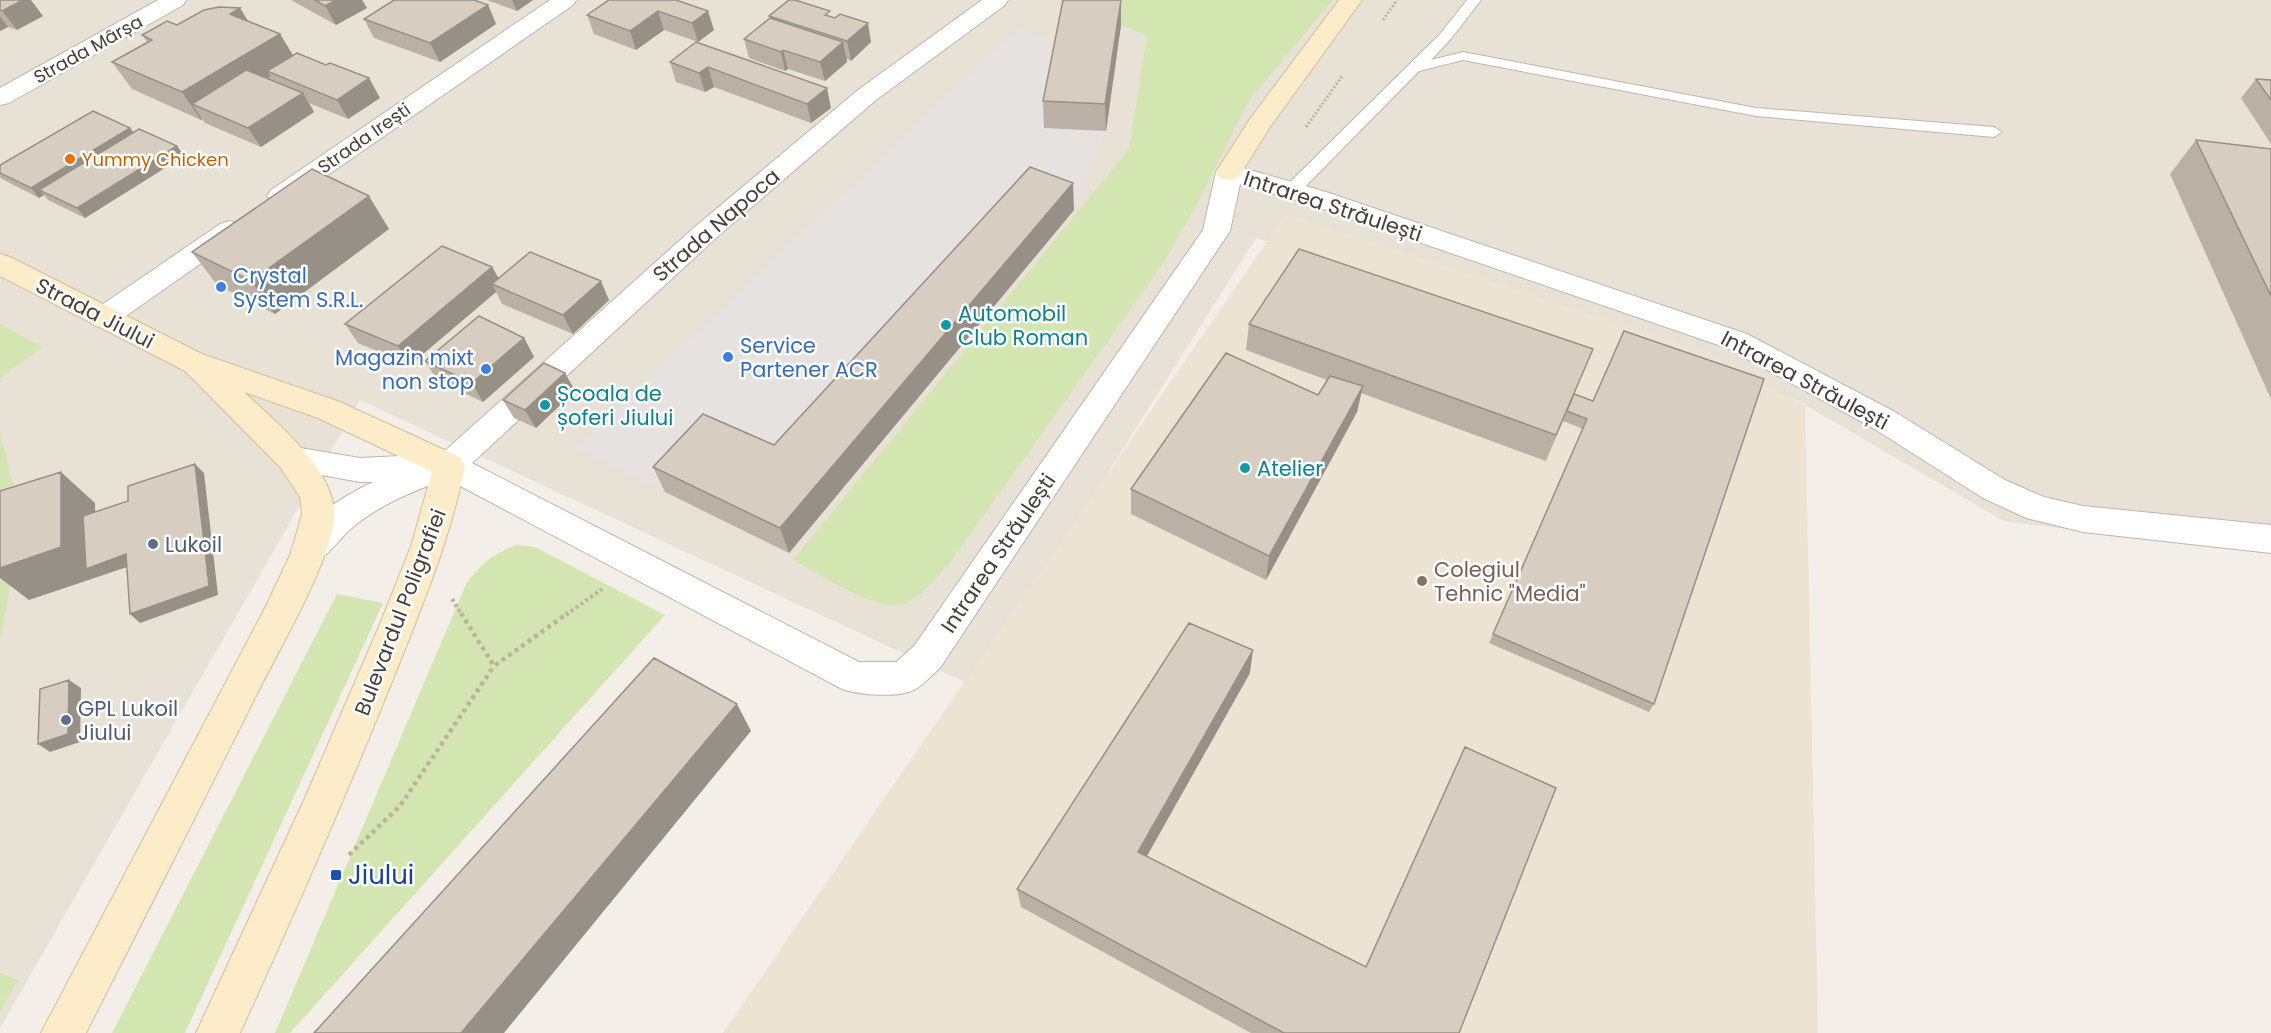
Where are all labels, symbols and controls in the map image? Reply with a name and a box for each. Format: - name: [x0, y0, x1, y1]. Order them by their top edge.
- street label: Strada Mârșa: [29, 9, 147, 89]
- street label: Strada Irești: [313, 97, 415, 179]
- place label: Yummy Chicken: [82, 147, 229, 172]
- marker: Yummy Chicken: [63, 152, 77, 166]
- street label: Strada Napoca: [646, 162, 786, 288]
- street label: Intrarea Străulești: [1240, 163, 1426, 249]
- place label: Crystal System S.R.L.: [233, 261, 363, 314]
- street label: Strada Jiului: [31, 271, 159, 355]
- marker: Crystal System S.R.L.: [214, 280, 228, 294]
- place label: Automobil Club Roman: [958, 299, 1088, 352]
- marker: Automobil Club Roman: [939, 318, 953, 332]
- street label: Intrarea Străulești: [1716, 323, 1894, 437]
- place label: Service Partener ACR: [740, 331, 878, 384]
- place label: Magazin mixt non stop: [335, 343, 474, 396]
- marker: Service Partener ACR: [721, 350, 735, 364]
- marker: Magazin mixt non stop: [479, 362, 493, 376]
- place label: Școala de șoferi Jiului: [557, 379, 673, 432]
- marker: Școala de șoferi Jiului: [538, 398, 552, 412]
- place label: Atelier: [1257, 454, 1323, 483]
- marker: Atelier: [1238, 461, 1252, 475]
- street label: Intrarea Străulești: [934, 468, 1062, 638]
- street label: Bulevardul Poligrafiei: [347, 505, 453, 719]
- place label: Lukoil: [165, 530, 222, 559]
- marker: Lukoil: [146, 537, 160, 551]
- place label: Colegiul Tehnic "Media": [1434, 555, 1586, 608]
- marker: Colegiul Tehnic "Media": [1415, 574, 1429, 588]
- place label: GPL Lukoil Jiului: [78, 694, 178, 747]
- marker: GPL Lukoil Jiului: [59, 713, 73, 727]
- place label: Jiului: [348, 857, 414, 893]
- marker: Jiului: [329, 868, 343, 882]

